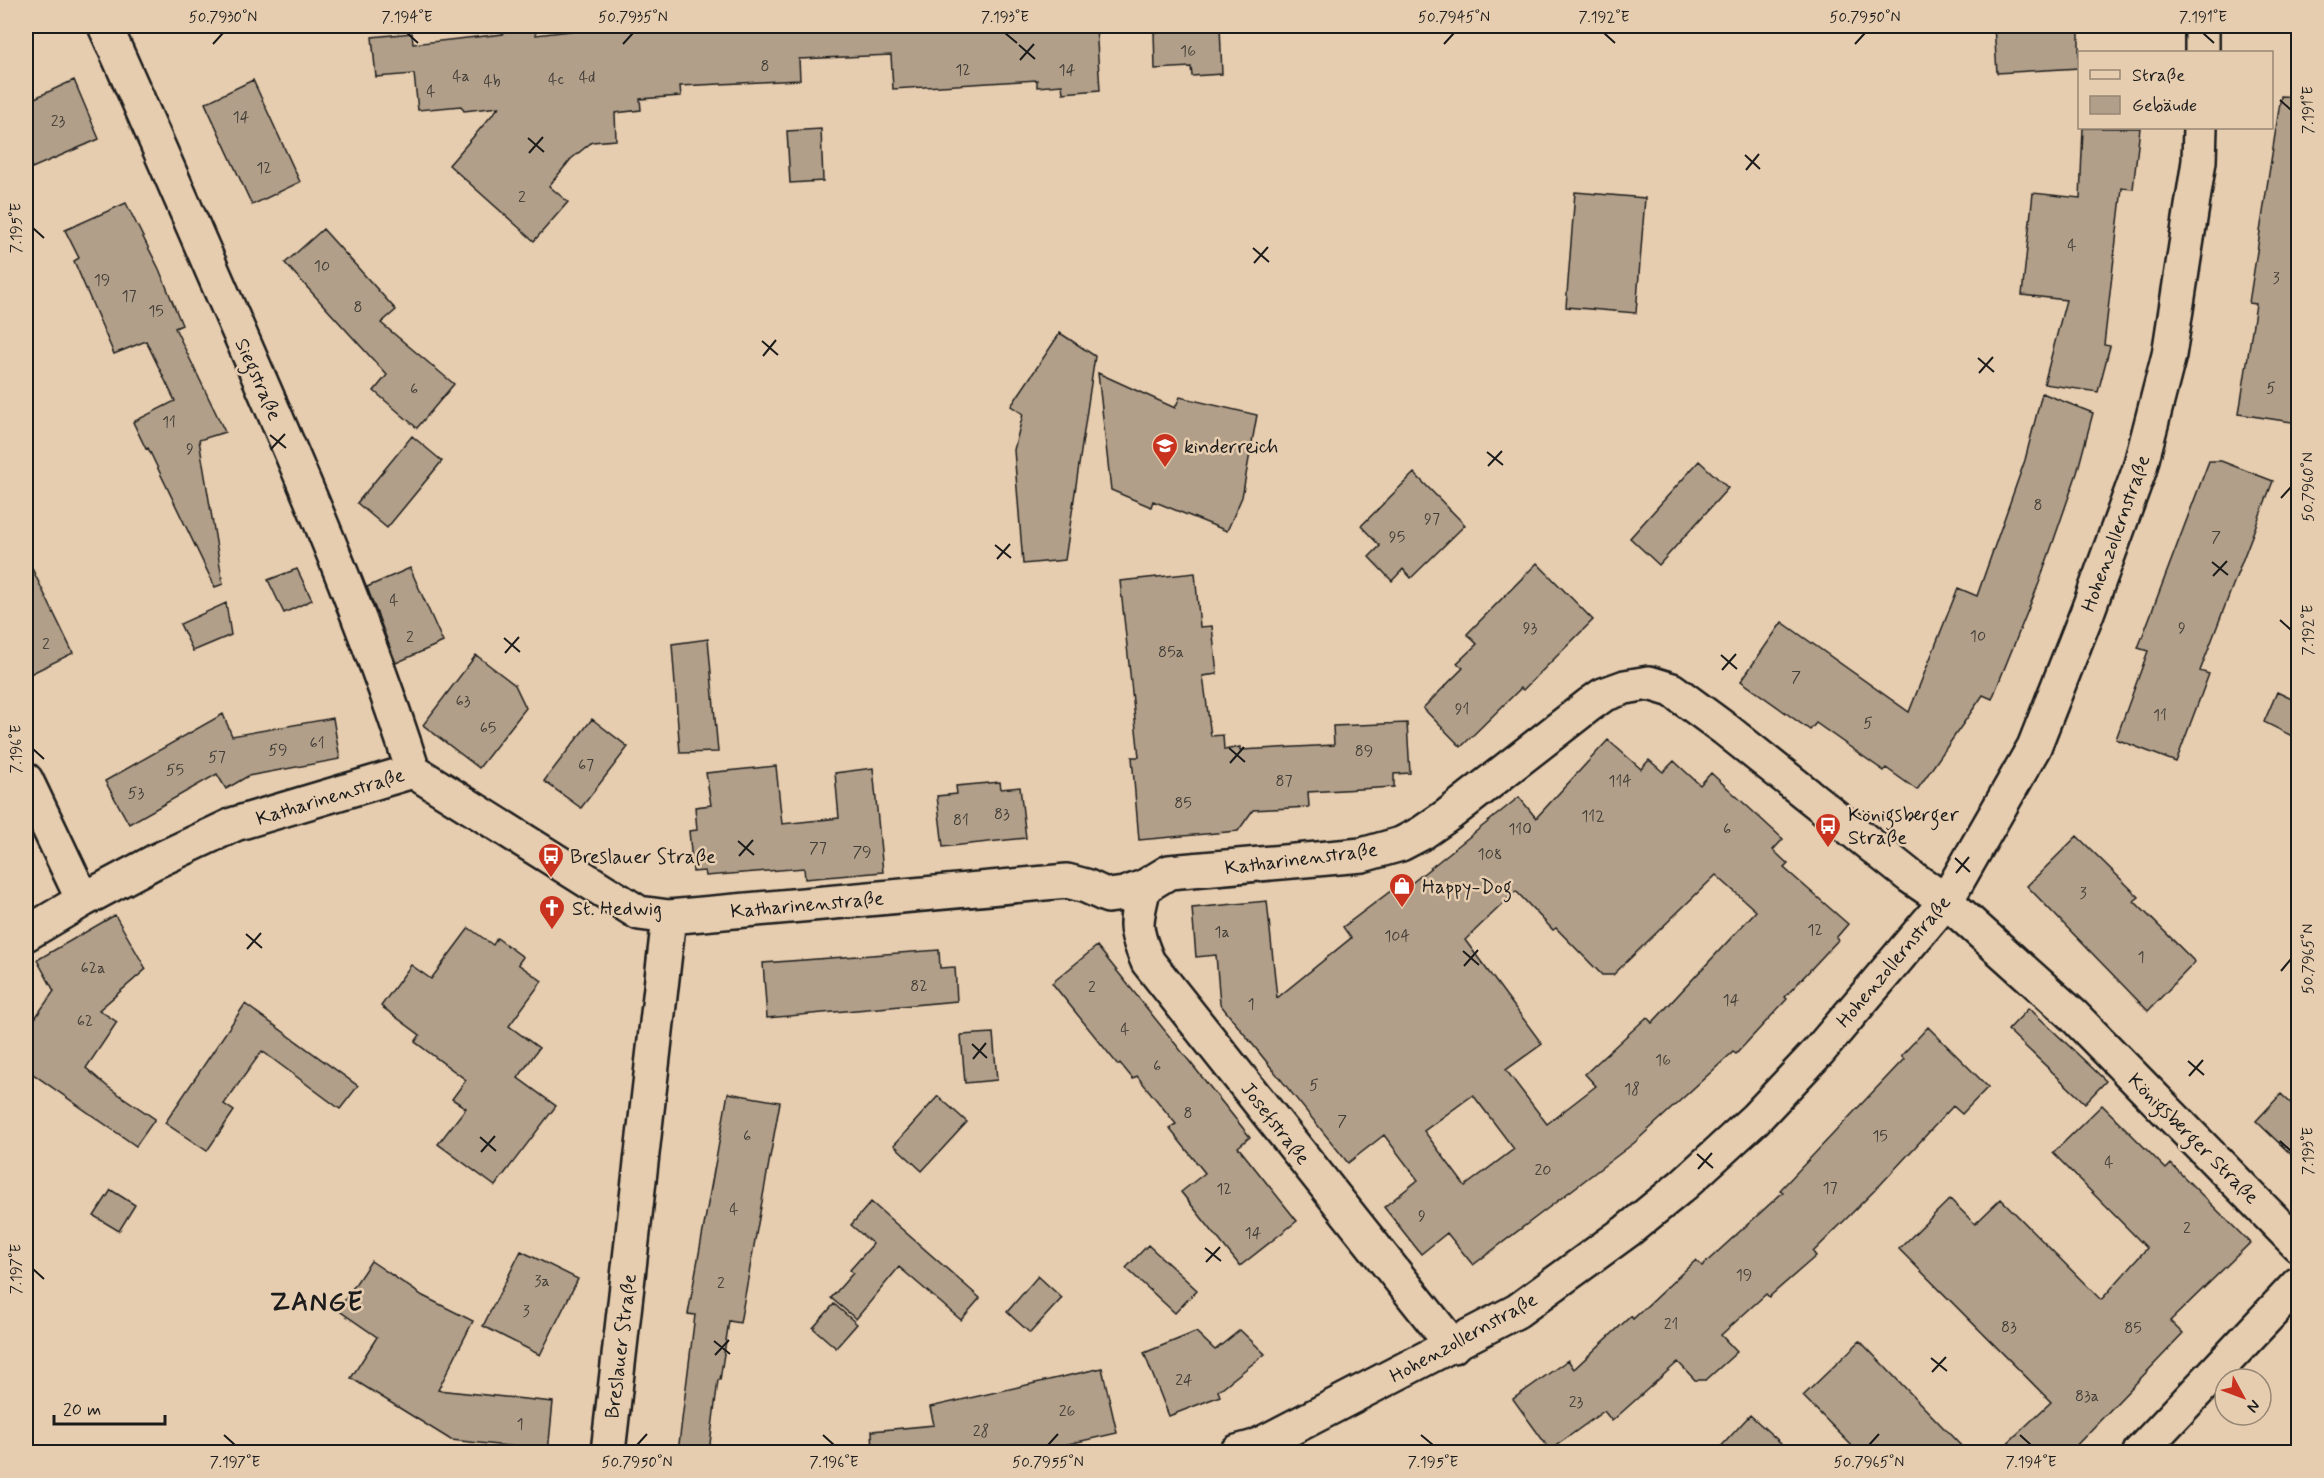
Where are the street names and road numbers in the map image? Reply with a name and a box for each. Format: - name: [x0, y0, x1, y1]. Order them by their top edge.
- street label: Siegstraße: [226, 334, 288, 426]
- street label: Hohenzollernstraße: [2075, 451, 2157, 616]
- street label: Katharinenstraße: [253, 762, 408, 833]
- street label: Katharinenstraße: [1223, 837, 1379, 882]
- street label: Katharinenstraße: [729, 885, 885, 926]
- street label: Hohenzollernstraße: [1831, 890, 1958, 1034]
- street label: Königsberger Straße: [2120, 1068, 2265, 1212]
- street label: Josefstraße: [1234, 1077, 1316, 1171]
- street label: Breslauer Straße: [599, 1272, 644, 1420]
- street label: Hohenzollernstraße: [1385, 1286, 1543, 1390]

